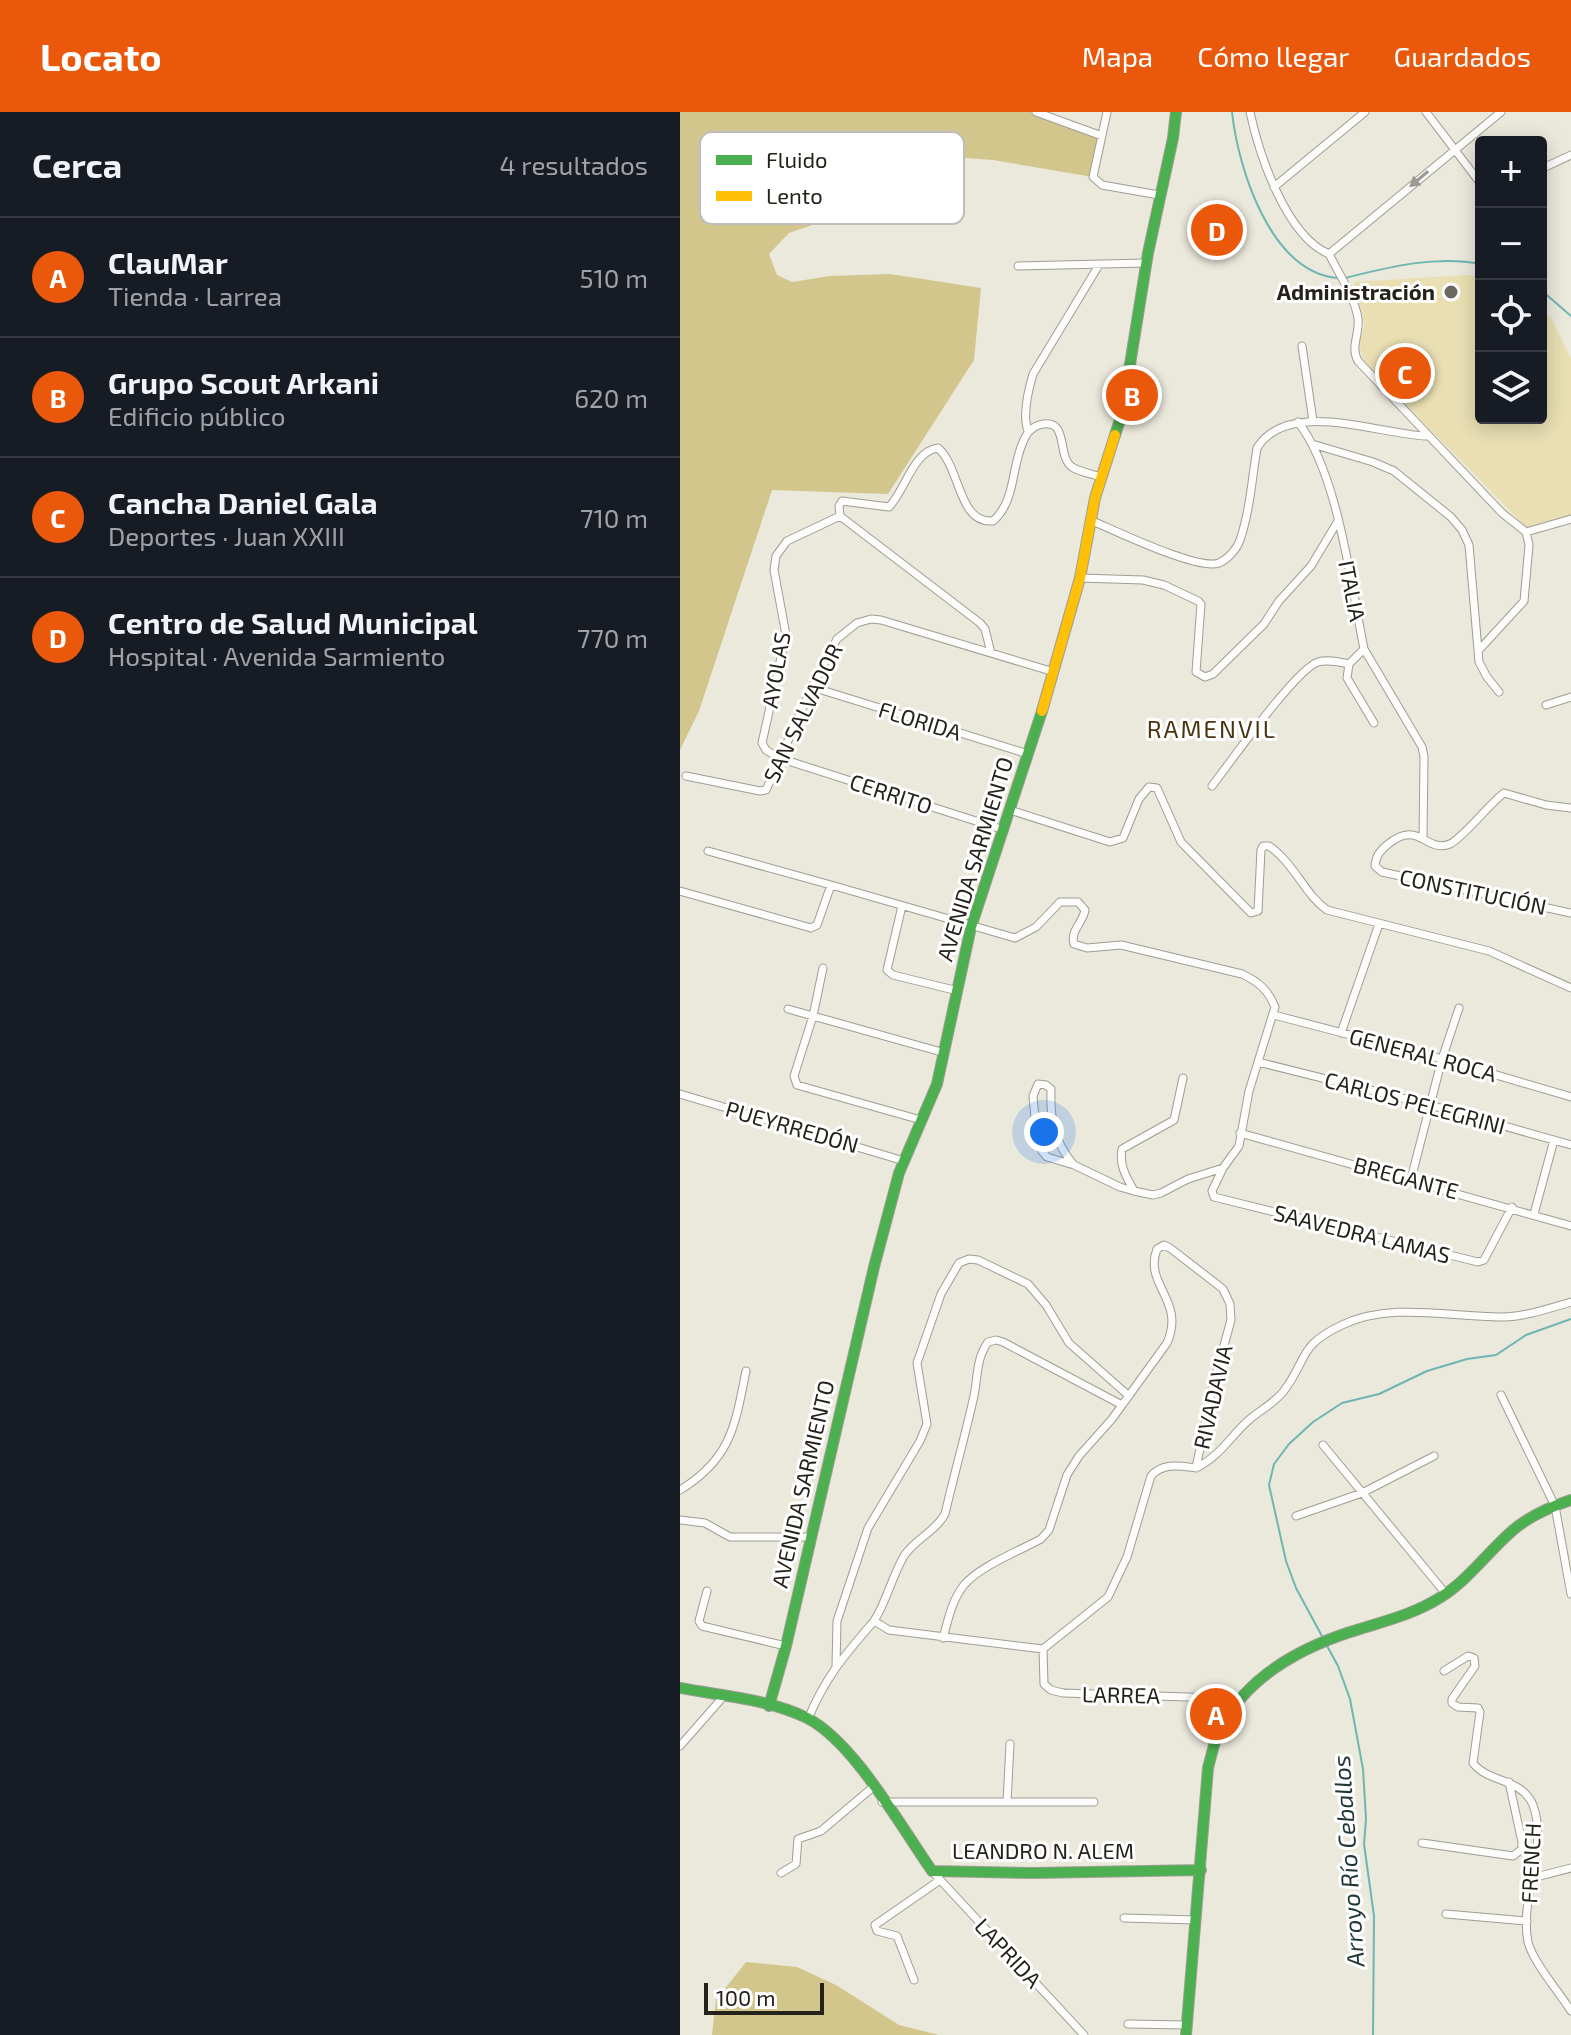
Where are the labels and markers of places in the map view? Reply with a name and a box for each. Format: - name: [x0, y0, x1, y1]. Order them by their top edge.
- pin: D: [1191, 200, 1243, 260]
- place label: Administración: [1277, 278, 1435, 304]
- marker: Administración: [1442, 283, 1460, 301]
- pin: C: [1379, 343, 1431, 403]
- pin: B: [1106, 365, 1158, 425]
- pin: A: [1190, 1684, 1242, 1744]

